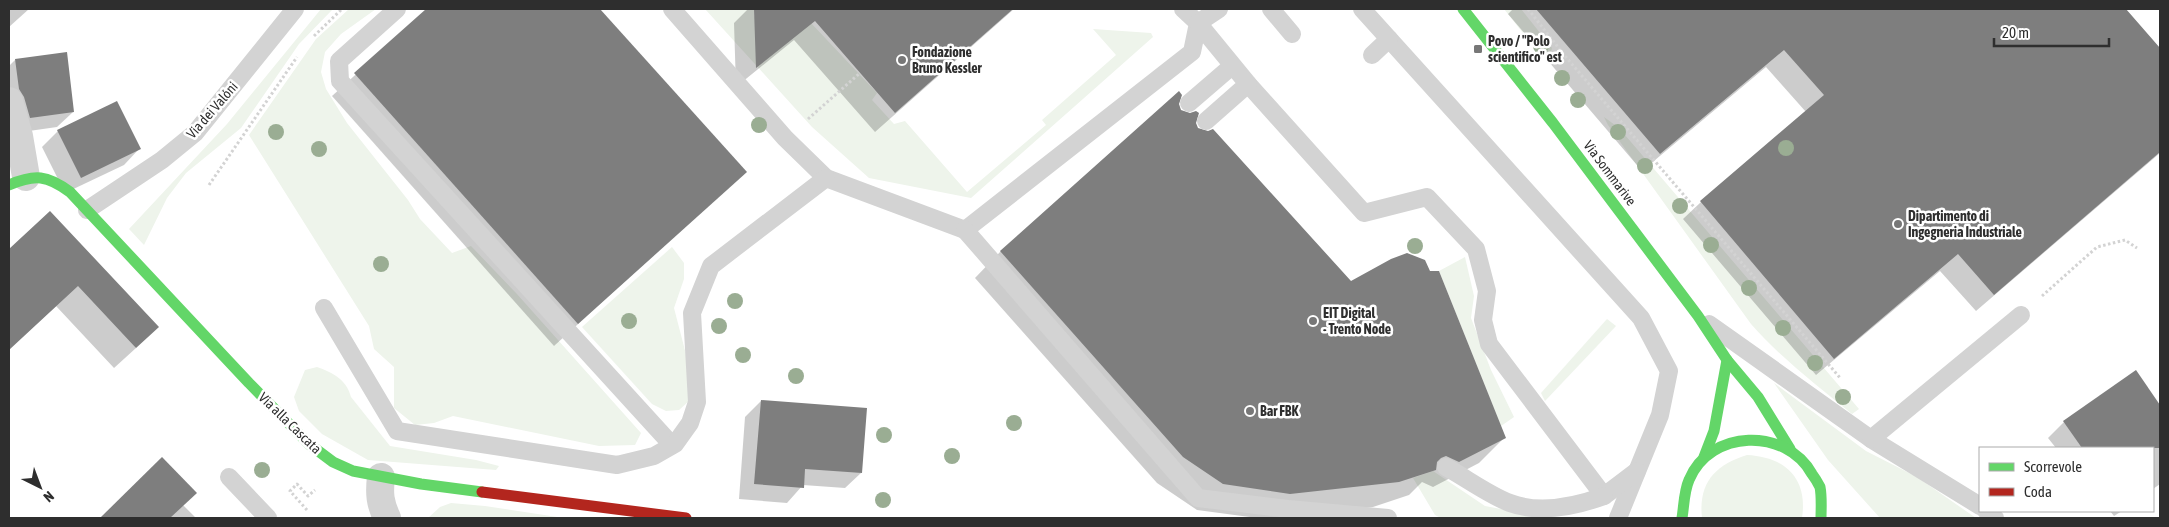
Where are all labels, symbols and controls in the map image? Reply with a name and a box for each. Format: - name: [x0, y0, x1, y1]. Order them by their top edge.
- scale bar: [1994, 15, 2109, 47]
- text: 20 m: [2002, 24, 2029, 41]
- place label: Povo / "Polo scientifico" est: [1488, 33, 1562, 65]
- marker: Povo / "Polo scientifico" est: [1472, 43, 1484, 55]
- place label: Fondazione Bruno Kessler: [912, 44, 983, 76]
- marker: Fondazione Bruno Kessler: [896, 54, 908, 66]
- street label: Via dei Valóni: [183, 78, 241, 142]
- street label: Via Sommarive: [1580, 137, 1640, 209]
- place label: Dipartimento di Ingegneria Industriale: [1908, 208, 2022, 240]
- marker: Dipartimento di Ingegneria Industriale: [1892, 218, 1904, 230]
- place label: EIT Digital - Trento Node: [1323, 305, 1391, 337]
- marker: EIT Digital - Trento Node: [1307, 315, 1319, 327]
- street label: Via alla Cascata: [255, 389, 325, 457]
- place label: Bar FBK: [1260, 403, 1298, 419]
- marker: Bar FBK: [1244, 405, 1256, 417]
- legend: [1979, 447, 2154, 512]
- text: Scorrevole: [2024, 458, 2082, 475]
- north arrow: [15, 462, 65, 512]
- text: Coda: [2024, 483, 2052, 500]
- text: N: [40, 488, 57, 505]

